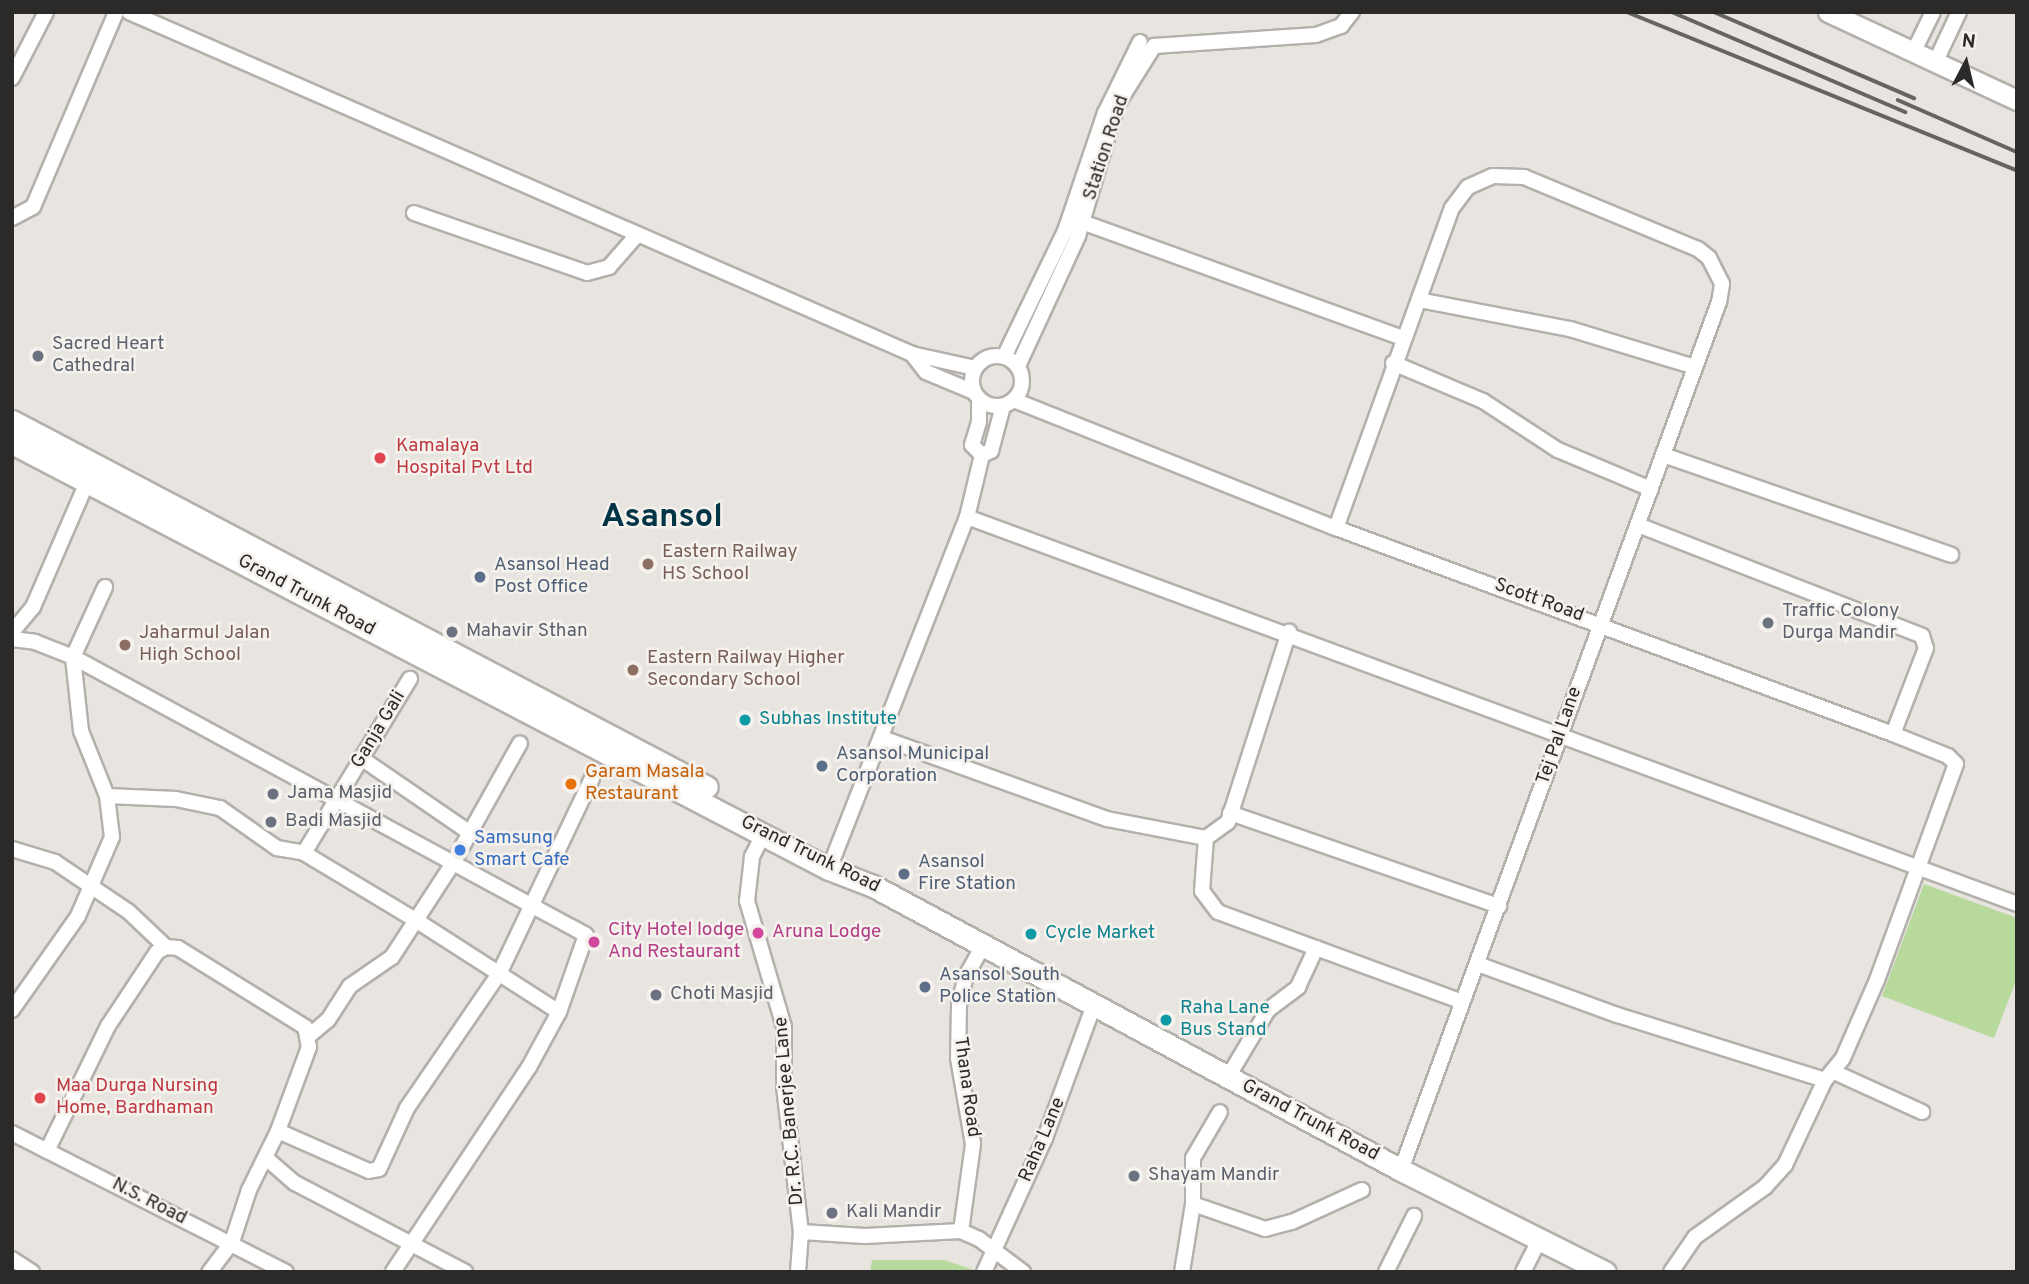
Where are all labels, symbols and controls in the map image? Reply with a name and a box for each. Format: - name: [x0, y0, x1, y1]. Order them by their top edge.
- north arrow: [1931, 28, 2001, 98]
- text: N: [1960, 29, 1977, 55]
- street label: Station Road: [1079, 93, 1135, 203]
- place label: Sacred Heart Cathedral: [52, 334, 164, 378]
- marker: Sacred Heart Cathedral: [30, 348, 46, 364]
- place label: Kamalaya Hospital Pvt Ltd: [396, 436, 533, 480]
- marker: Kamalaya Hospital Pvt Ltd: [370, 448, 390, 468]
- district label: Asansol: [601, 499, 723, 539]
- place label: Eastern Railway HS School: [662, 542, 798, 586]
- street label: Grand Trunk Road: [233, 550, 379, 642]
- place label: Asansol Head Post Office: [494, 555, 610, 599]
- marker: Eastern Railway HS School: [640, 556, 656, 572]
- marker: Asansol Head Post Office: [472, 569, 488, 585]
- street label: Scott Road: [1491, 574, 1587, 628]
- place label: Traffic Colony Durga Mandir: [1782, 601, 1899, 645]
- marker: Traffic Colony Durga Mandir: [1760, 615, 1776, 631]
- place label: Mahavir Sthan: [466, 621, 588, 643]
- place label: Jaharmul Jalan High School: [139, 623, 270, 667]
- marker: Mahavir Sthan: [444, 624, 460, 640]
- marker: Jaharmul Jalan High School: [117, 637, 133, 653]
- place label: Eastern Railway Higher Secondary School: [647, 648, 845, 692]
- marker: Eastern Railway Higher Secondary School: [625, 662, 641, 678]
- street label: Tej Pal Lane: [1533, 684, 1587, 788]
- street label: Ganja Gali: [347, 687, 411, 773]
- place label: Subhas Institute: [759, 709, 897, 731]
- marker: Subhas Institute: [737, 712, 753, 728]
- place label: Asansol Municipal Corporation: [836, 744, 989, 788]
- marker: Asansol Municipal Corporation: [814, 758, 830, 774]
- place label: Garam Masala Restaurant: [585, 762, 705, 806]
- marker: Garam Masala Restaurant: [563, 776, 579, 792]
- place label: Jama Masjid: [287, 783, 392, 805]
- marker: Jama Masjid: [265, 786, 281, 802]
- place label: Badi Masjid: [285, 811, 382, 833]
- street label: Grand Trunk Road: [736, 811, 884, 899]
- marker: Badi Masjid: [263, 814, 279, 830]
- place label: Samsung Smart Cafe: [474, 828, 569, 872]
- marker: Samsung Smart Cafe: [452, 842, 468, 858]
- place label: Asansol Fire Station: [918, 852, 1016, 896]
- marker: Asansol Fire Station: [896, 866, 912, 882]
- place label: City Hotel lodge And Restaurant: [608, 920, 744, 964]
- place label: Aruna Lodge: [772, 922, 881, 944]
- place label: Cycle Market: [1045, 923, 1155, 945]
- marker: Aruna Lodge: [750, 925, 766, 941]
- marker: Cycle Market: [1023, 926, 1039, 942]
- marker: City Hotel lodge And Restaurant: [586, 934, 602, 950]
- place label: Asansol South Police Station: [939, 965, 1060, 1009]
- marker: Asansol South Police Station: [917, 979, 933, 995]
- place label: Choti Masjid: [670, 984, 774, 1006]
- marker: Choti Masjid: [648, 987, 664, 1003]
- place label: Raha Lane Bus Stand: [1180, 998, 1270, 1042]
- marker: Raha Lane Bus Stand: [1158, 1012, 1174, 1028]
- street label: Dr. R.C. Banerjee Lane: [770, 1016, 810, 1206]
- street label: Thana Road: [948, 1035, 984, 1139]
- street label: Grand Trunk Road: [1237, 1075, 1383, 1167]
- place label: Maa Durga Nursing Home, Bardhaman: [56, 1076, 218, 1120]
- marker: Maa Durga Nursing Home, Bardhaman: [30, 1088, 50, 1108]
- street label: Raha Lane: [1015, 1094, 1071, 1186]
- place label: Shayam Mandir: [1148, 1165, 1279, 1187]
- marker: Shayam Mandir: [1126, 1168, 1142, 1184]
- street label: N.S. Road: [108, 1173, 190, 1231]
- place label: Kali Mandir: [846, 1202, 941, 1224]
- marker: Kali Mandir: [824, 1205, 840, 1221]

